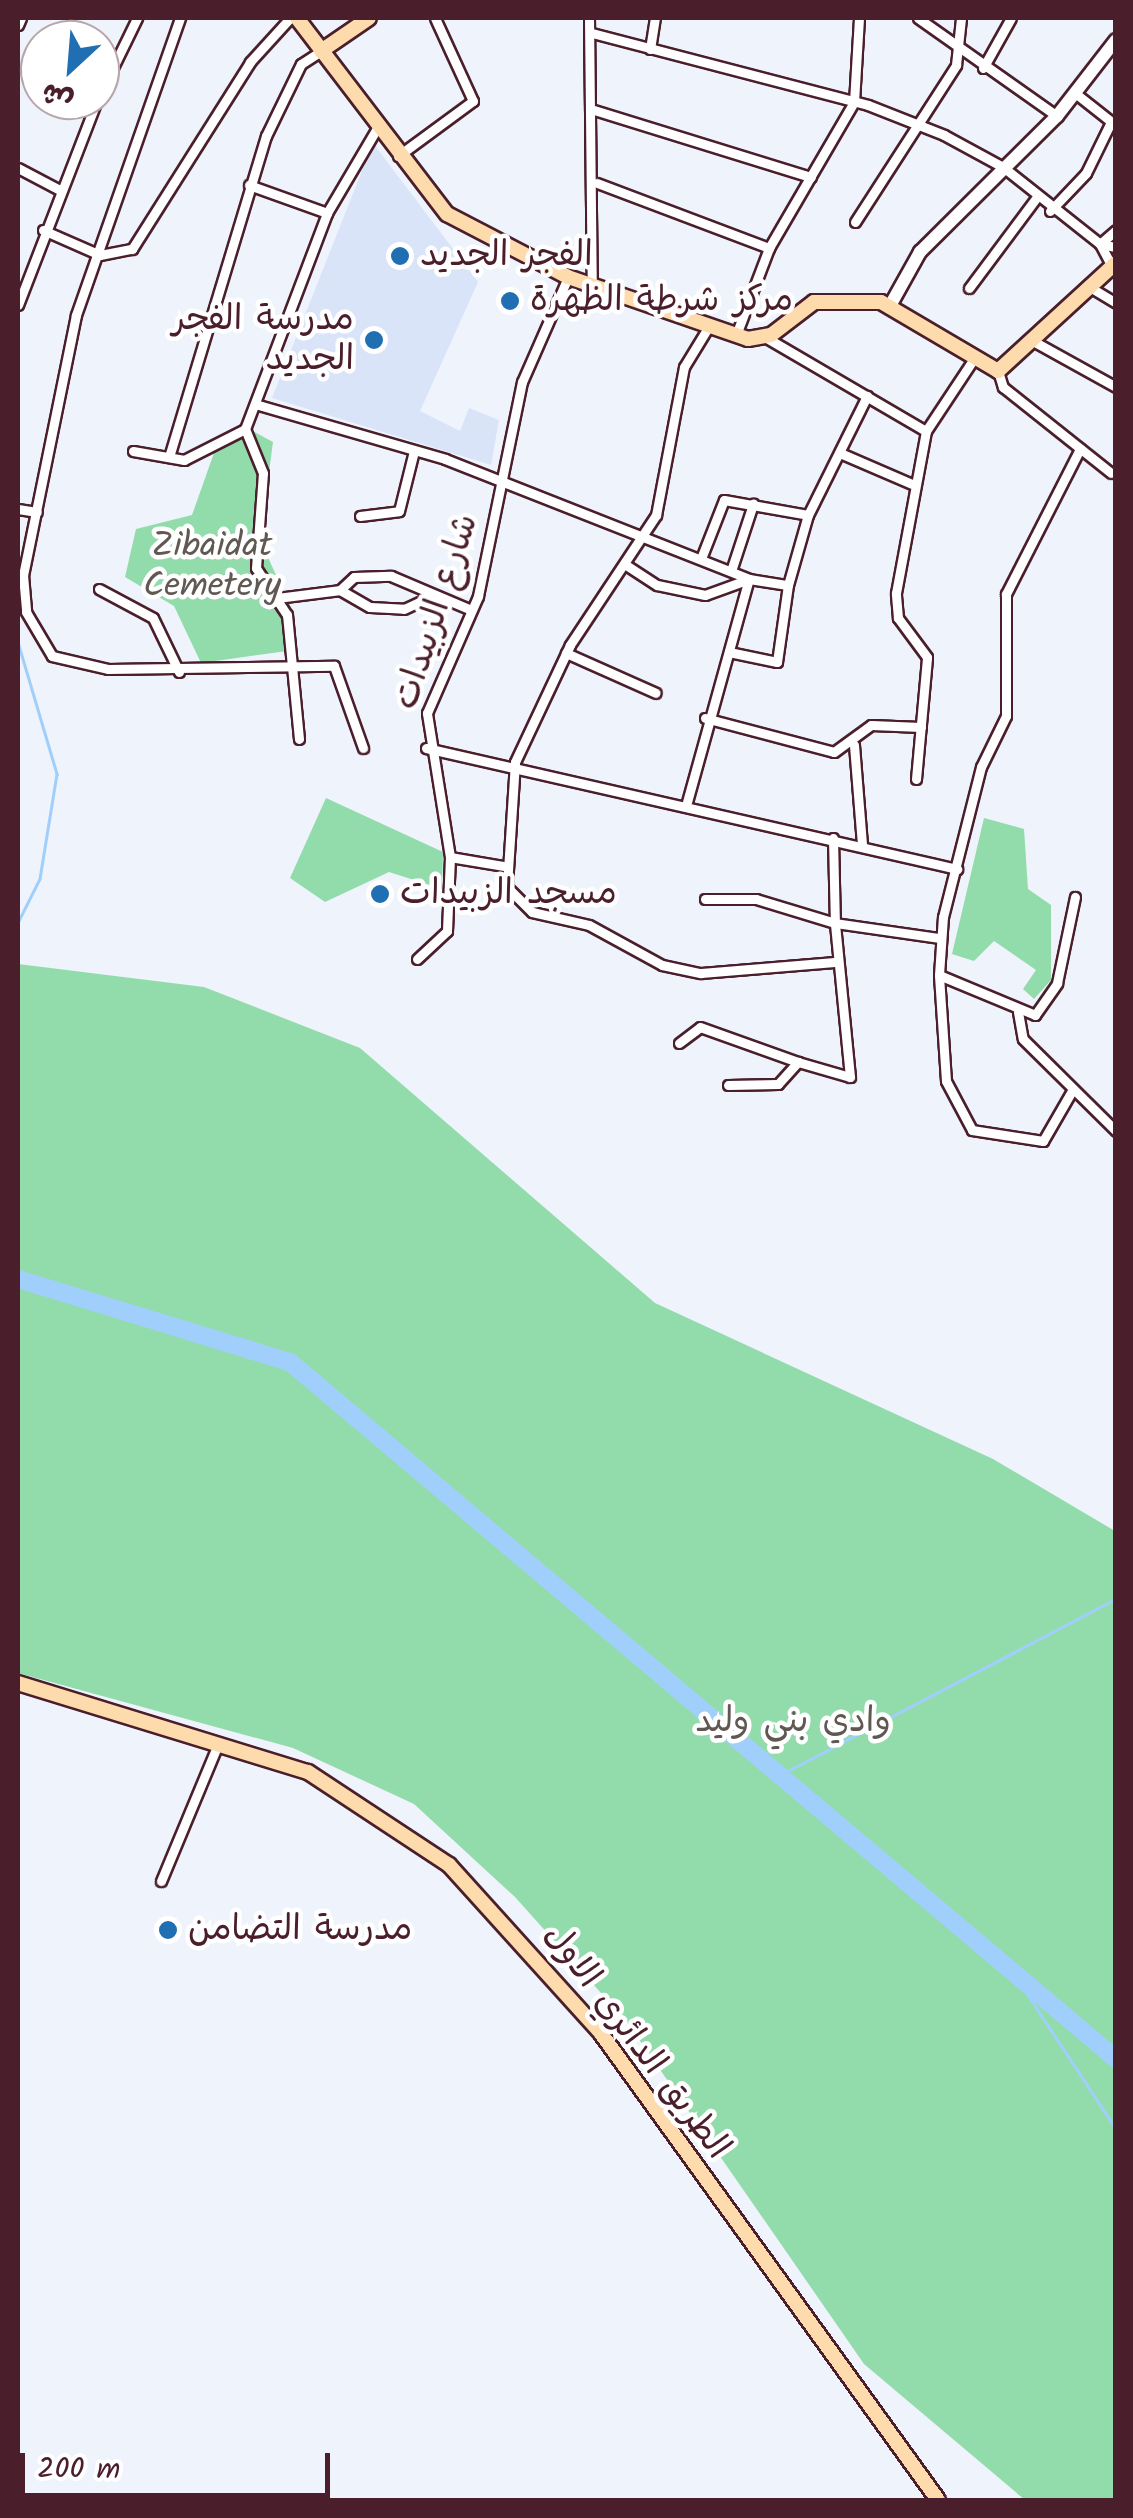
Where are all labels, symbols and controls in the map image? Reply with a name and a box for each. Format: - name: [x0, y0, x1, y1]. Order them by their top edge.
- north arrow: [20, 20, 120, 120]
- text: ش: [34, 69, 81, 123]
- place label: الفجر الجديد: [420, 235, 593, 277]
- marker: الفجر الجديد: [389, 245, 411, 267]
- place label: مركز شرطة الظهرة: [530, 280, 793, 322]
- marker: مركز شرطة الظهرة: [499, 290, 521, 312]
- place label: مدرسة الفجر الجديد: [172, 299, 354, 381]
- marker: مدرسة الفجر الجديد: [363, 329, 385, 351]
- street label: شارع الزبيدات: [386, 509, 488, 715]
- park label: Zibaidat Cemetery: [143, 526, 281, 608]
- place label: مسجد الزبيدات: [400, 873, 617, 915]
- marker: مسجد الزبيدات: [369, 883, 391, 905]
- park label: وادي بني وليد: [695, 1701, 891, 1743]
- place label: مدرسة التضامن: [188, 1909, 412, 1951]
- street label: الطريق الدائري الاول: [534, 1916, 738, 2168]
- marker: مدرسة التضامن: [157, 1919, 179, 1941]
- scale bar: [25, 2433, 335, 2495]
- text: 200 m: [37, 2446, 120, 2494]

